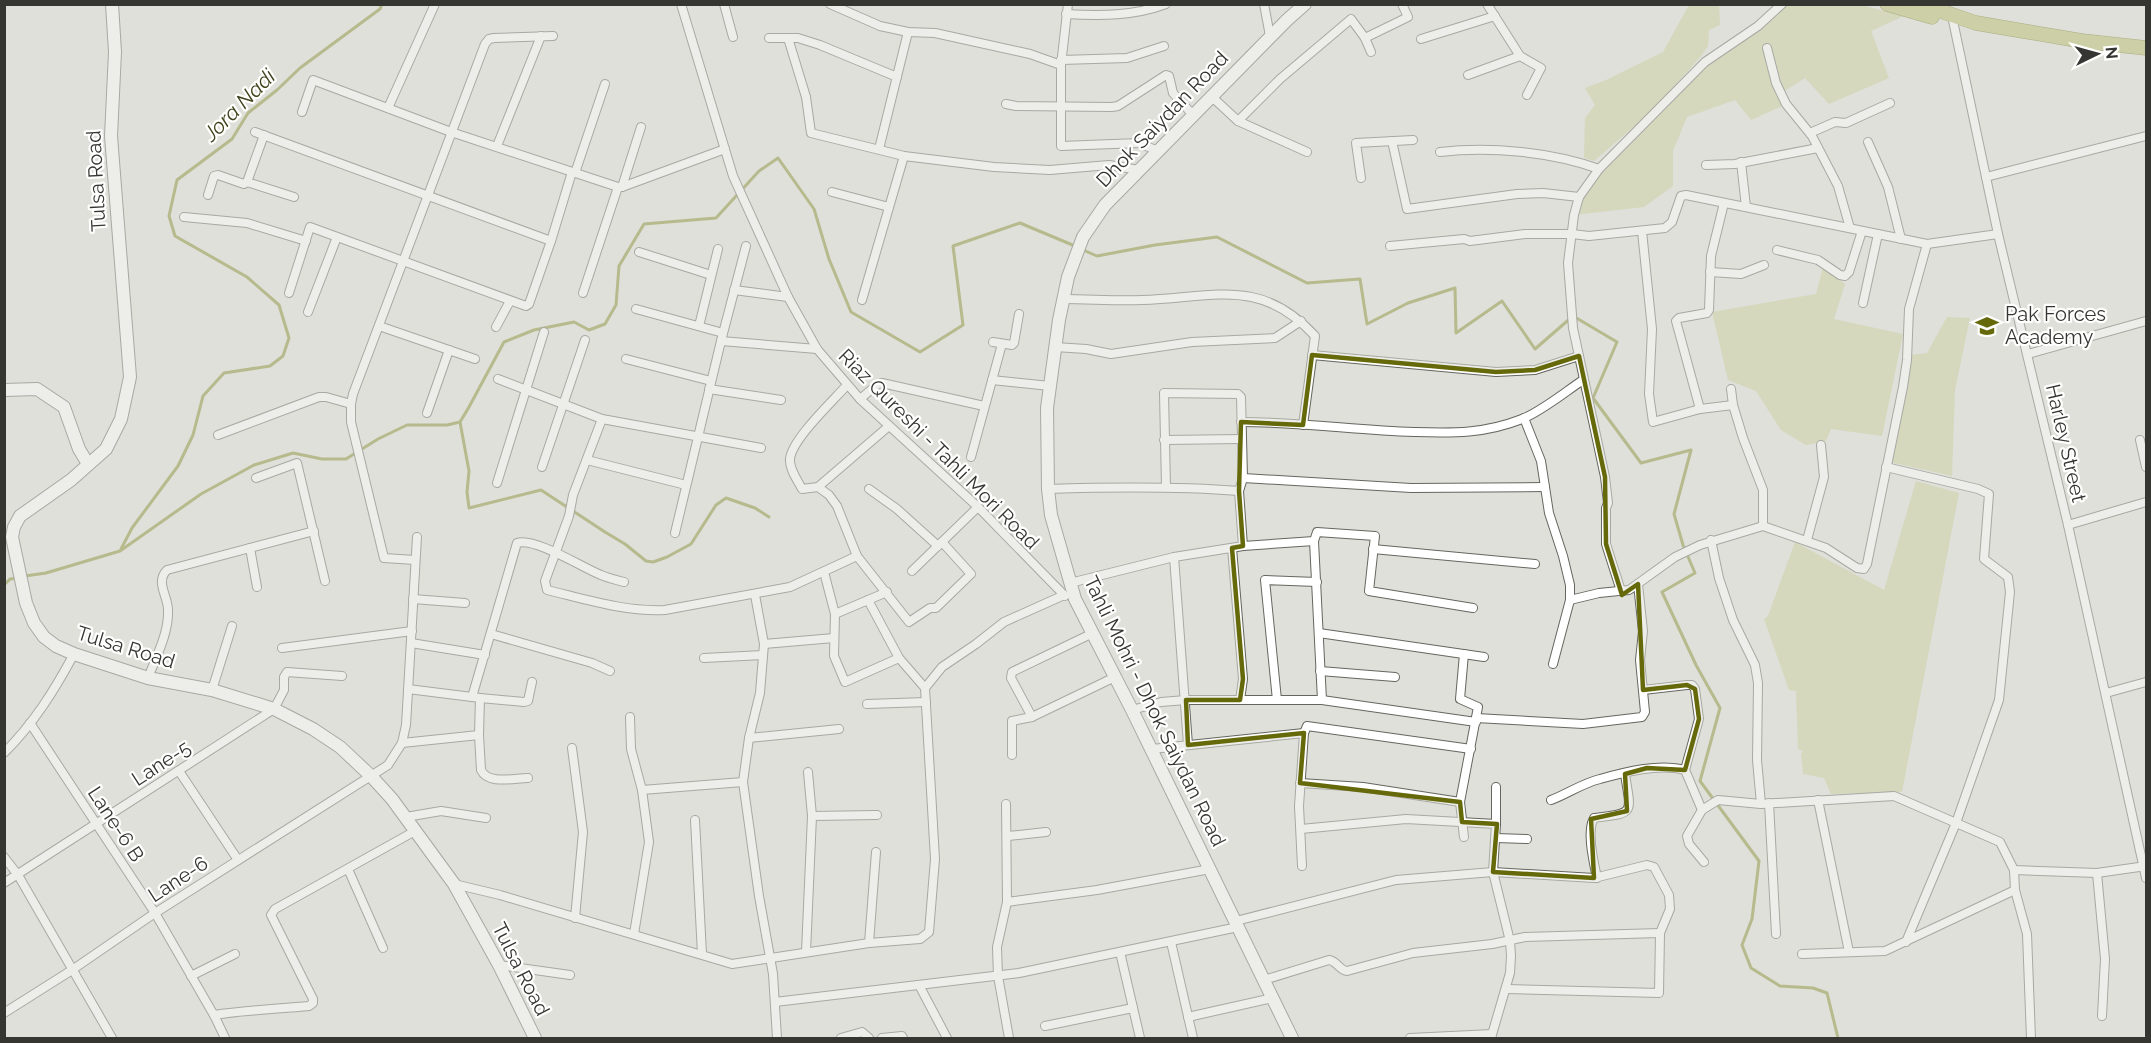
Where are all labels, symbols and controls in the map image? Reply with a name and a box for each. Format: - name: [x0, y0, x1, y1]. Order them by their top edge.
- north arrow: [2067, 24, 2127, 84]
- street label: Dhok Saiydan Road: [1091, 46, 1233, 192]
- text: N: [2101, 46, 2121, 60]
- water label: Jora Nadi: [197, 63, 281, 147]
- street label: Tulsa Road: [81, 130, 111, 232]
- place label: Pak Forces Academy: [2005, 302, 2106, 349]
- school or university icon: Pak Forces Academy: [1974, 313, 2000, 339]
- street label: Riaz Qureshi - Tahli Mori Road: [834, 344, 1044, 554]
- street label: Harley Street: [2041, 382, 2091, 505]
- street label: Tahli Mohri - Dhok Saiydan Road: [1079, 572, 1231, 850]
- street label: Tulsa Road: [74, 621, 178, 673]
- street label: Lane-5: [127, 735, 195, 791]
- street label: Lane-6 B: [83, 782, 149, 866]
- street label: Lane-6: [144, 851, 212, 907]
- street label: Tulsa Road: [487, 918, 555, 1020]

